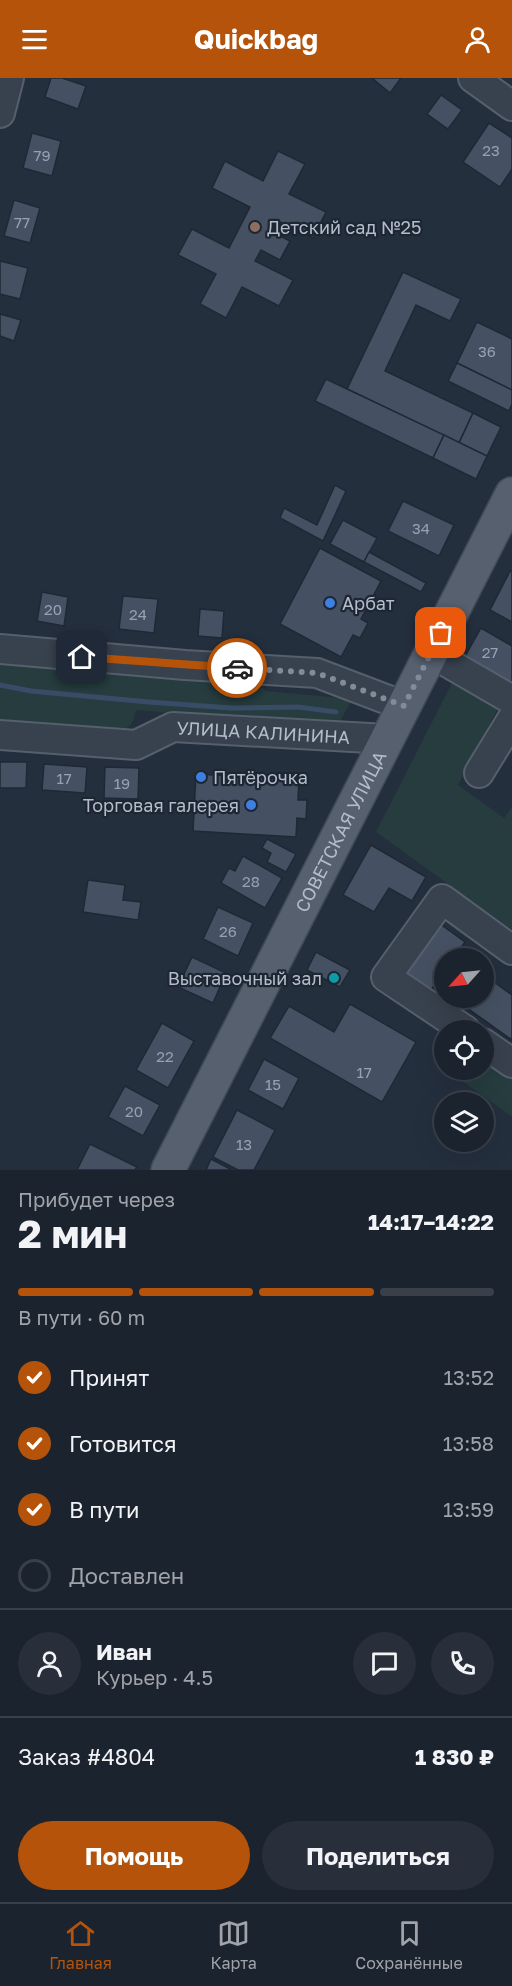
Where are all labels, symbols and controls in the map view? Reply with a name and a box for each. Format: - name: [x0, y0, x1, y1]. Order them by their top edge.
- icon: menu: [18, 23, 51, 56]
- text: Quickbag: [194, 23, 318, 55]
- icon: person: [461, 23, 494, 56]
- house number: 23: [482, 141, 500, 159]
- house number: 79: [33, 146, 51, 164]
- house number: 77: [14, 213, 30, 231]
- place label: Детский сад №25: [267, 216, 421, 238]
- marker: Детский сад №25: [248, 220, 262, 234]
- house number: 36: [478, 342, 496, 360]
- house number: 34: [412, 519, 430, 537]
- place label: Арбат: [342, 592, 395, 614]
- marker: Арбат: [323, 596, 337, 610]
- house number: 20: [44, 600, 62, 618]
- house number: 24: [129, 605, 147, 623]
- pin: [415, 607, 466, 658]
- icon: bag: [424, 616, 457, 649]
- pin: [56, 631, 107, 682]
- courier: [207, 638, 267, 698]
- icon: home: [65, 640, 98, 673]
- house number: 27: [482, 643, 498, 661]
- icon: car: [221, 652, 254, 685]
- street label: УЛИЦА КАЛИНИНА: [176, 716, 351, 748]
- street label: СОВЕТСКАЯ УЛИЦА: [290, 747, 390, 915]
- place label: Пятёрочка: [213, 766, 308, 788]
- house number: 17: [56, 769, 72, 787]
- marker: Пятёрочка: [194, 770, 208, 784]
- house number: 19: [114, 774, 130, 792]
- place label: Торговая галерея: [83, 794, 239, 816]
- marker: Торговая галерея: [244, 798, 258, 812]
- house number: 28: [242, 872, 260, 890]
- house number: 26: [219, 922, 237, 940]
- north arrow: [434, 948, 494, 1008]
- map controls: [434, 948, 494, 1152]
- place label: Выставочный зал: [168, 967, 322, 989]
- marker: Выставочный зал: [327, 971, 341, 985]
- button: locate: [434, 1020, 494, 1080]
- house number: 22: [156, 1047, 174, 1065]
- house number: 17: [356, 1063, 372, 1081]
- house number: 15: [265, 1075, 281, 1093]
- button: layers: [434, 1092, 494, 1152]
- house number: 20: [125, 1102, 143, 1120]
- house number: 13: [236, 1135, 252, 1153]
- text: Прибудет через: [18, 1187, 175, 1211]
- text: 14:17–14:22: [368, 1208, 494, 1235]
- text: 2 мин: [18, 1210, 127, 1257]
- text: В пути · 60 m: [18, 1305, 145, 1329]
- icon: check: [18, 1361, 51, 1394]
- text: Принят: [69, 1364, 149, 1391]
- text: 13:52: [443, 1365, 494, 1389]
- icon: check: [18, 1427, 51, 1460]
- text: Готовится: [69, 1430, 177, 1457]
- text: 13:58: [443, 1431, 494, 1455]
- icon: check: [18, 1493, 51, 1526]
- text: В пути: [69, 1496, 139, 1523]
- text: 13:59: [443, 1497, 494, 1521]
- text: Доставлен: [69, 1562, 184, 1589]
- button: person: [18, 1632, 81, 1695]
- button: chat: [353, 1632, 416, 1695]
- button: phone: [431, 1632, 494, 1695]
- text: Иван: [96, 1638, 152, 1665]
- text: Курьер · 4.5: [96, 1665, 213, 1689]
- text: Заказ #4804: [18, 1743, 155, 1770]
- text: 1 830 ₽: [415, 1743, 494, 1770]
- button: Помощь: [18, 1821, 250, 1890]
- button: Поделиться: [262, 1821, 494, 1890]
- tab: Главная: [49, 1917, 112, 1973]
- tab: Карта: [210, 1917, 257, 1973]
- tab: Сохранённые: [355, 1917, 463, 1973]

